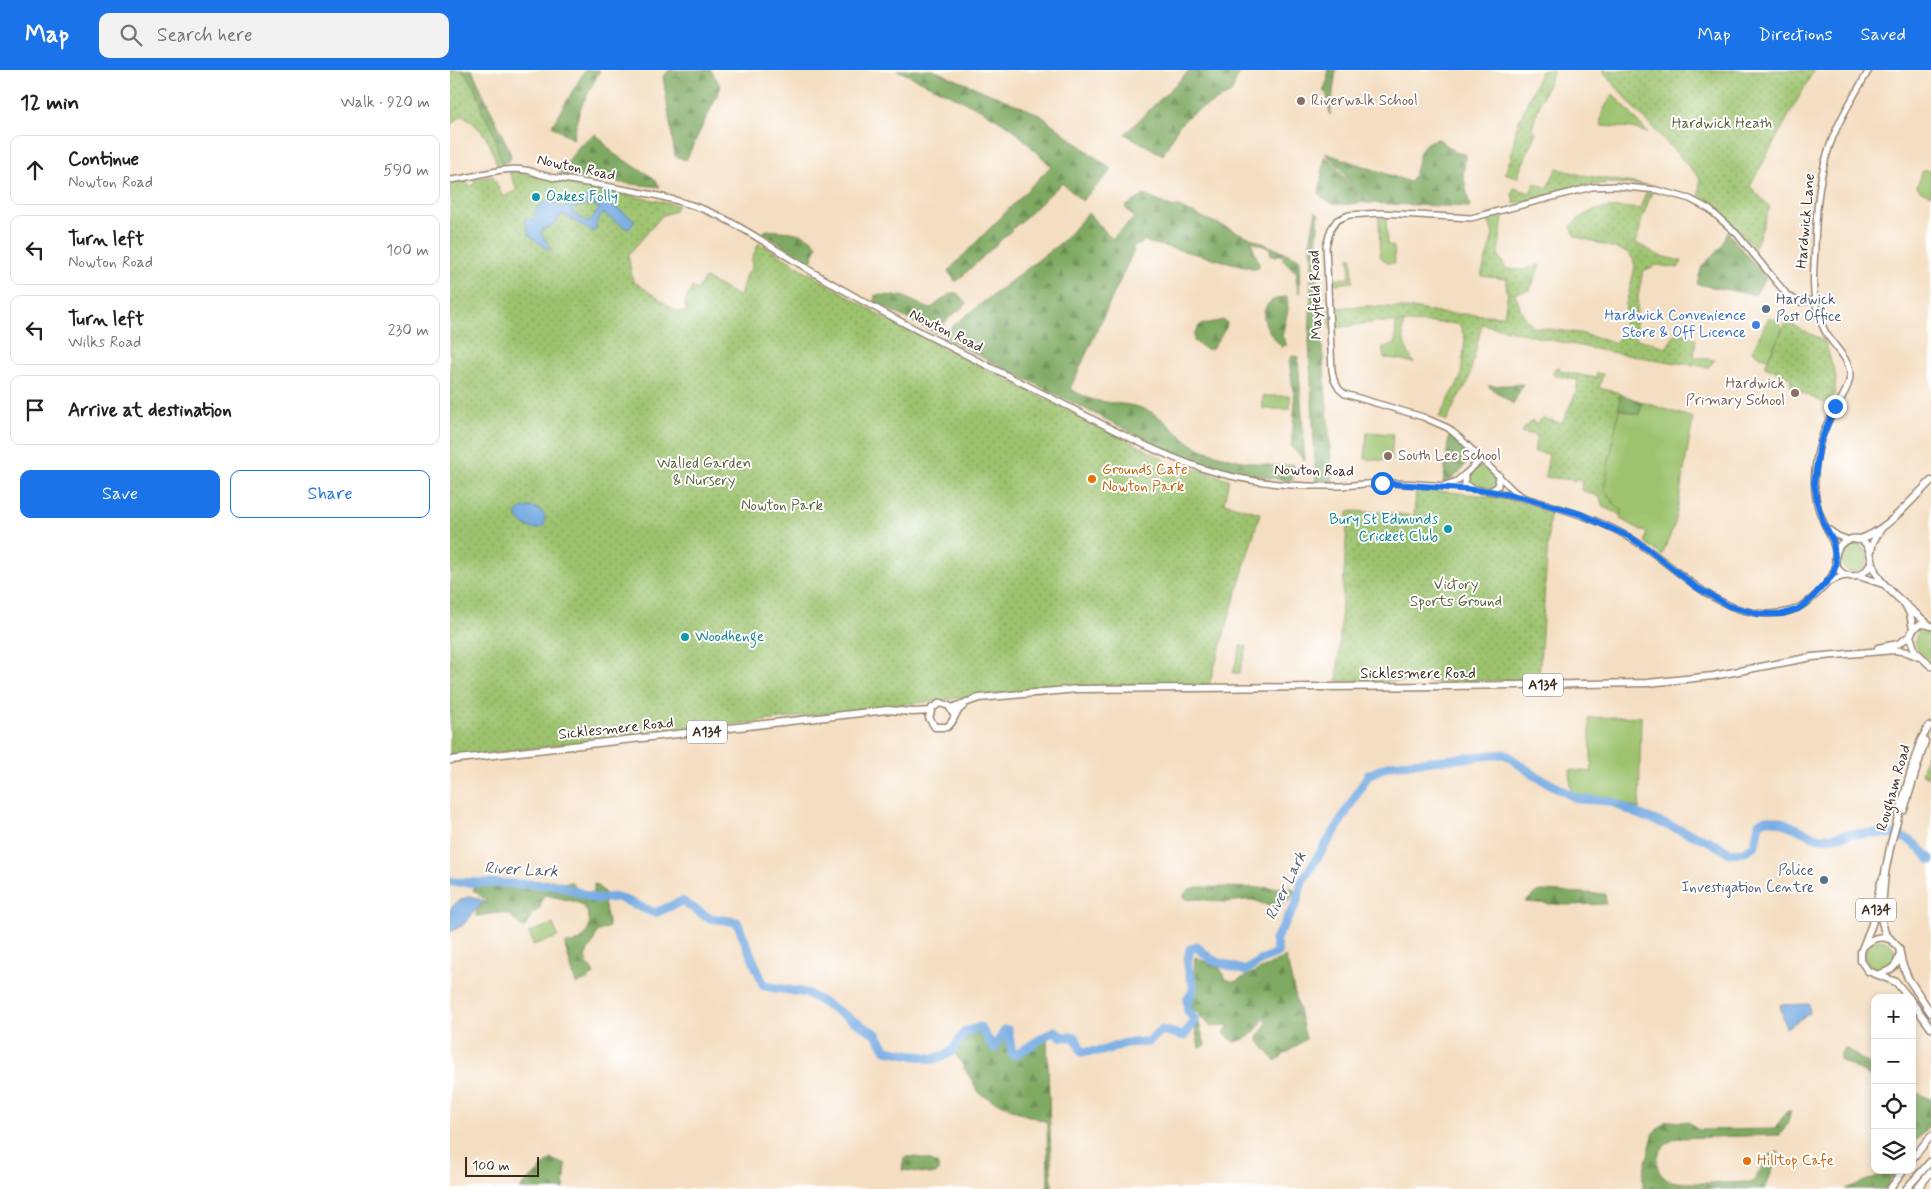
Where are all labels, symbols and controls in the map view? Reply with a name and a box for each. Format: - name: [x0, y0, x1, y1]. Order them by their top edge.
- search box: [99, 13, 449, 58]
- text: Map: [25, 20, 69, 51]
- icon: search: [117, 21, 145, 49]
- text: Search here: [157, 23, 253, 48]
- text: Map: [1698, 23, 1731, 47]
- text: Directions: [1759, 23, 1833, 47]
- text: Saved: [1861, 23, 1906, 47]
- text: 12 min: [20, 89, 79, 117]
- place label: Riverwalk School: [1311, 91, 1418, 111]
- text: Walk · 920 m: [340, 92, 430, 113]
- marker: Riverwalk School: [1295, 95, 1307, 107]
- park label: Hardwick Heath: [1672, 114, 1772, 134]
- text: Continue: [68, 147, 139, 172]
- street label: Nowton Road: [535, 150, 617, 186]
- icon: ahead: [21, 156, 49, 184]
- text: 590 m: [383, 160, 429, 181]
- text: Nowton Road: [68, 172, 153, 193]
- street label: Hardwick Lane: [1792, 172, 1820, 270]
- place label: Oakes Folly: [546, 187, 618, 207]
- marker: Oakes Folly: [530, 191, 542, 203]
- text: Turn left: [68, 227, 144, 252]
- icon: left: [21, 236, 49, 264]
- text: 100 m: [386, 240, 429, 261]
- street label: Mayfield Road: [1304, 250, 1328, 340]
- text: Nowton Road: [68, 252, 153, 273]
- place label: Hardwick Post Office: [1776, 290, 1841, 327]
- marker: Hardwick Post Office: [1760, 303, 1772, 315]
- street label: Nowton Road: [906, 305, 986, 357]
- place label: Hardwick Convenience Store & Off Licence: [1604, 306, 1746, 343]
- text: Turn left: [68, 307, 144, 332]
- icon: left: [21, 316, 49, 344]
- marker: Hardwick Convenience Store & Off Licence: [1750, 319, 1762, 331]
- text: 230 m: [388, 320, 429, 341]
- text: Wilks Road: [68, 332, 141, 353]
- place label: Hardwick Primary School: [1686, 374, 1785, 411]
- marker: Hardwick Primary School: [1789, 387, 1801, 399]
- route end: [1824, 395, 1847, 418]
- icon: arrive: [21, 396, 49, 424]
- text: Arrive at destination: [68, 398, 232, 423]
- place label: South Lee School: [1398, 446, 1501, 466]
- marker: South Lee School: [1382, 450, 1394, 462]
- park label: Walled Garden & Nursery: [657, 454, 751, 491]
- place label: Grounds Cafe Nowton Park: [1102, 460, 1188, 497]
- street label: Nowton Road: [1274, 460, 1354, 482]
- button: Save: [20, 470, 220, 518]
- button: Share: [230, 470, 430, 518]
- route start: [1371, 472, 1394, 495]
- marker: Grounds Cafe Nowton Park: [1086, 473, 1098, 485]
- park label: Nowton Park: [741, 496, 824, 516]
- place label: Bury St Edmunds Cricket Club: [1329, 510, 1438, 547]
- marker: Bury St Edmunds Cricket Club: [1442, 523, 1454, 535]
- park label: Victory Sports Ground: [1410, 575, 1502, 612]
- place label: Woodhenge: [695, 627, 764, 648]
- marker: Woodhenge: [679, 631, 691, 643]
- street label: Sicklesmere Road: [1360, 664, 1476, 684]
- road number: A134: [1523, 674, 1563, 696]
- street label: Sicklesmere Road: [557, 713, 675, 745]
- road number: A134: [687, 720, 727, 744]
- street label: Rougham Road: [1872, 742, 1917, 834]
- water label: River Lark: [1260, 848, 1312, 924]
- water label: River Lark: [484, 858, 558, 882]
- place label: Police Investigation Centre: [1681, 861, 1814, 898]
- marker: Police Investigation Centre: [1818, 874, 1830, 886]
- road number: A134: [1856, 898, 1896, 922]
- map controls: [1871, 994, 1916, 1174]
- button: +: [1871, 994, 1916, 1039]
- button: −: [1871, 1039, 1916, 1084]
- button: locate: [1871, 1084, 1916, 1129]
- button: layers: [1871, 1129, 1916, 1174]
- place label: Hilltop Cafe: [1757, 1151, 1834, 1171]
- scale bar: [465, 1154, 539, 1177]
- marker: Hilltop Cafe: [1741, 1155, 1753, 1167]
- text: 100 m: [472, 1157, 510, 1175]

